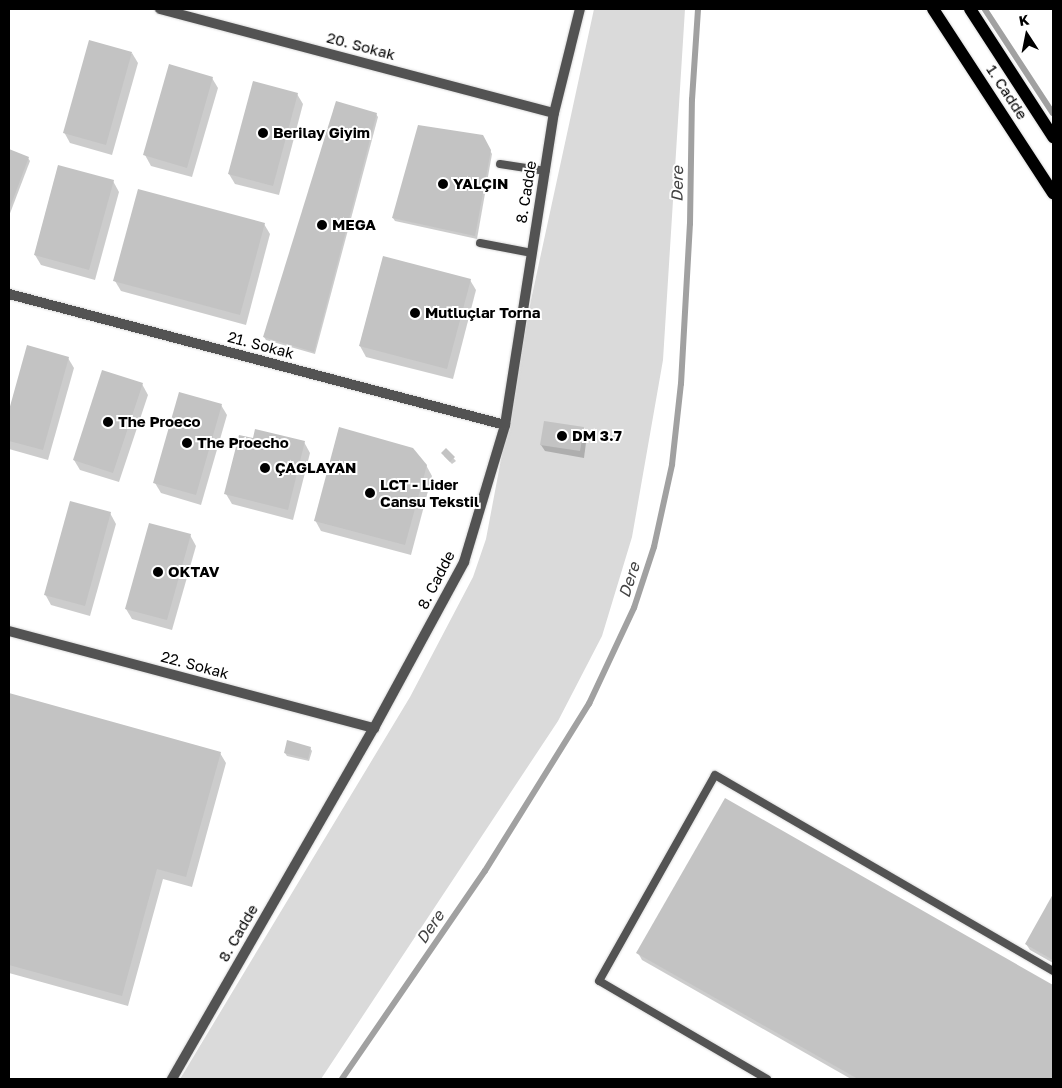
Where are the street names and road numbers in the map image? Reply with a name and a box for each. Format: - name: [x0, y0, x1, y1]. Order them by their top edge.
- street label: 20. Sokak: [325, 28, 397, 64]
- street label: 1. Cadde: [983, 61, 1031, 123]
- street label: 8. Cadde: [512, 159, 540, 225]
- street label: 21. Sokak: [226, 327, 296, 363]
- street label: 8. Cadde: [414, 548, 458, 612]
- street label: 22. Sokak: [159, 647, 231, 683]
- street label: 8. Cadde: [214, 901, 262, 965]

